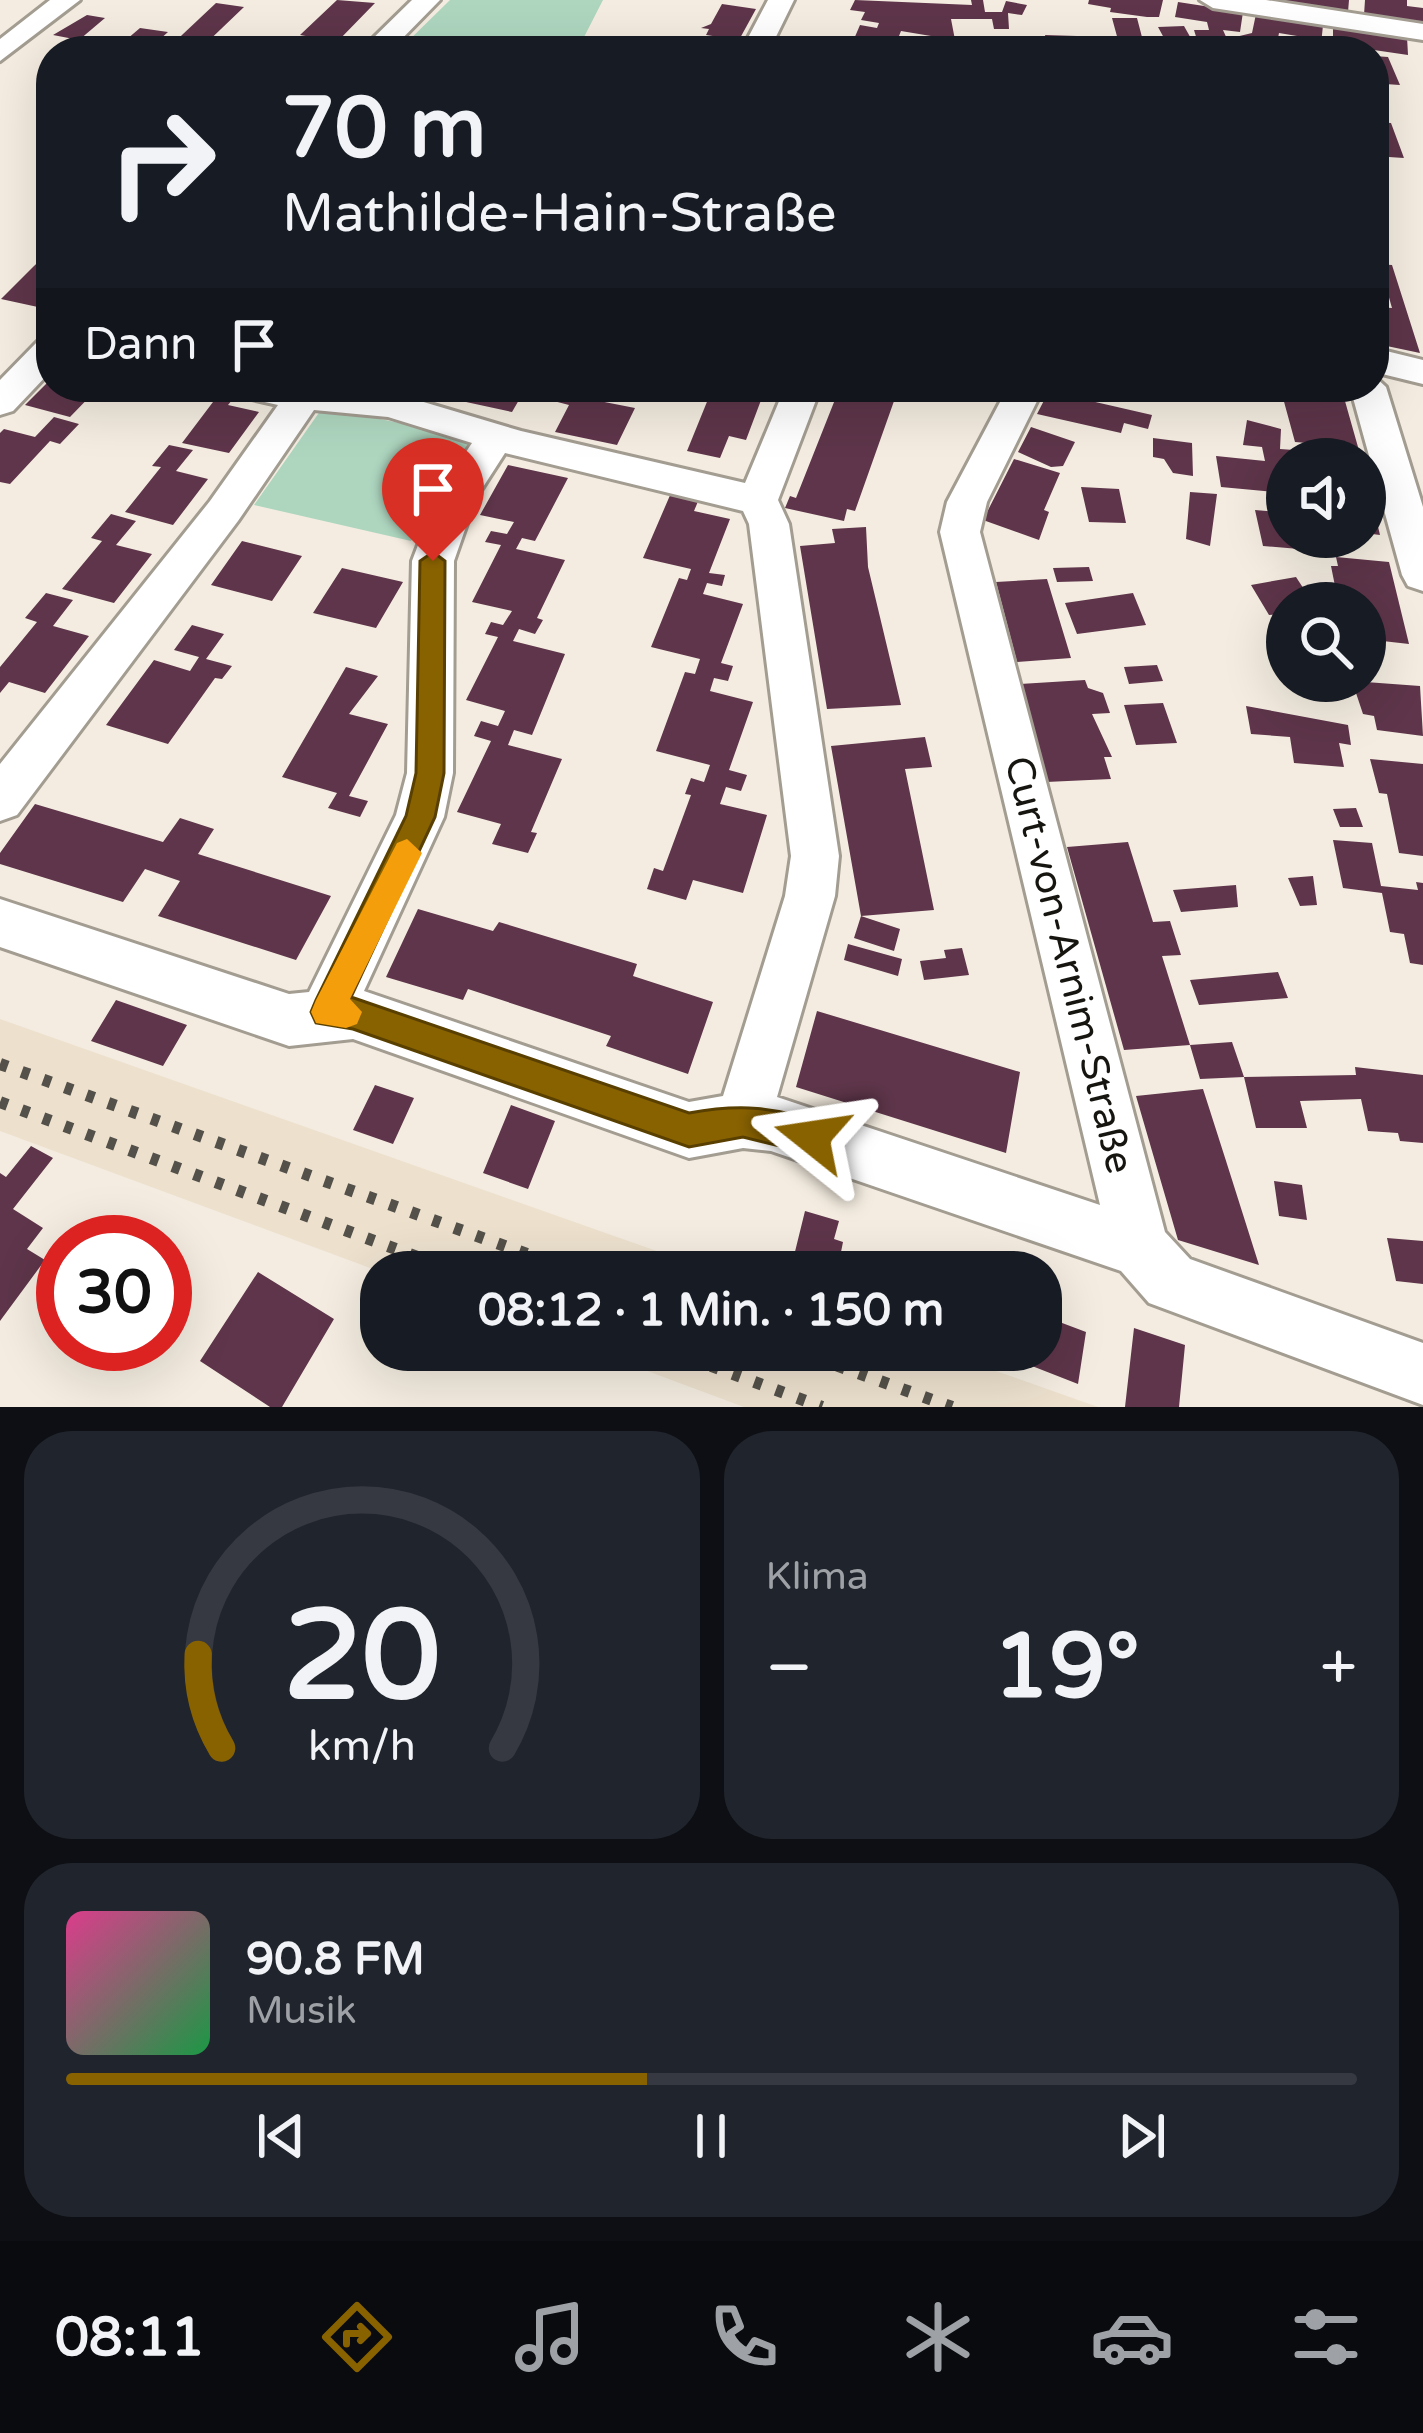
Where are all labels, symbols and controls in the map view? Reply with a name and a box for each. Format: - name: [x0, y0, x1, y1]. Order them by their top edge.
- text: 70 m: [282, 79, 486, 180]
- icon: right: [84, 84, 240, 240]
- text: Mathilde-Hain-Straße: [282, 181, 837, 246]
- icon: arrive: [221, 312, 287, 378]
- text: Dann: [84, 318, 197, 372]
- pin: [382, 438, 484, 561]
- map controls: [1266, 438, 1386, 702]
- button: sound: [1266, 438, 1386, 558]
- icon: arrive: [400, 456, 466, 522]
- button: search: [1266, 582, 1386, 702]
- street label: Curt-von-Arnim-Straße: [994, 752, 1144, 1178]
- position arrow: [749, 1074, 875, 1200]
- speed limit sign: 30: [36, 1215, 192, 1371]
- text: 08:12 · 1 Min. · 150 m: [478, 1284, 944, 1338]
- text: Klima: [766, 1553, 869, 1600]
- text: 20: [283, 1582, 440, 1733]
- text: 19°: [993, 1613, 1140, 1722]
- text: −: [766, 1628, 813, 1708]
- text: +: [1320, 1628, 1357, 1708]
- text: km/h: [308, 1721, 416, 1772]
- text: 90.8 FM: [246, 1933, 425, 1987]
- text: Musik: [246, 1987, 357, 2034]
- icon: previous: [248, 2103, 314, 2169]
- icon: pause: [678, 2103, 744, 2169]
- icon: next: [1109, 2103, 1175, 2169]
- icon: directions: [315, 2295, 399, 2379]
- icon: music: [508, 2295, 592, 2379]
- icon: phone: [702, 2295, 786, 2379]
- icon: climate: [896, 2295, 980, 2379]
- icon: car: [1090, 2295, 1174, 2379]
- icon: filters: [1284, 2295, 1368, 2379]
- text: 08:11: [55, 2305, 205, 2370]

